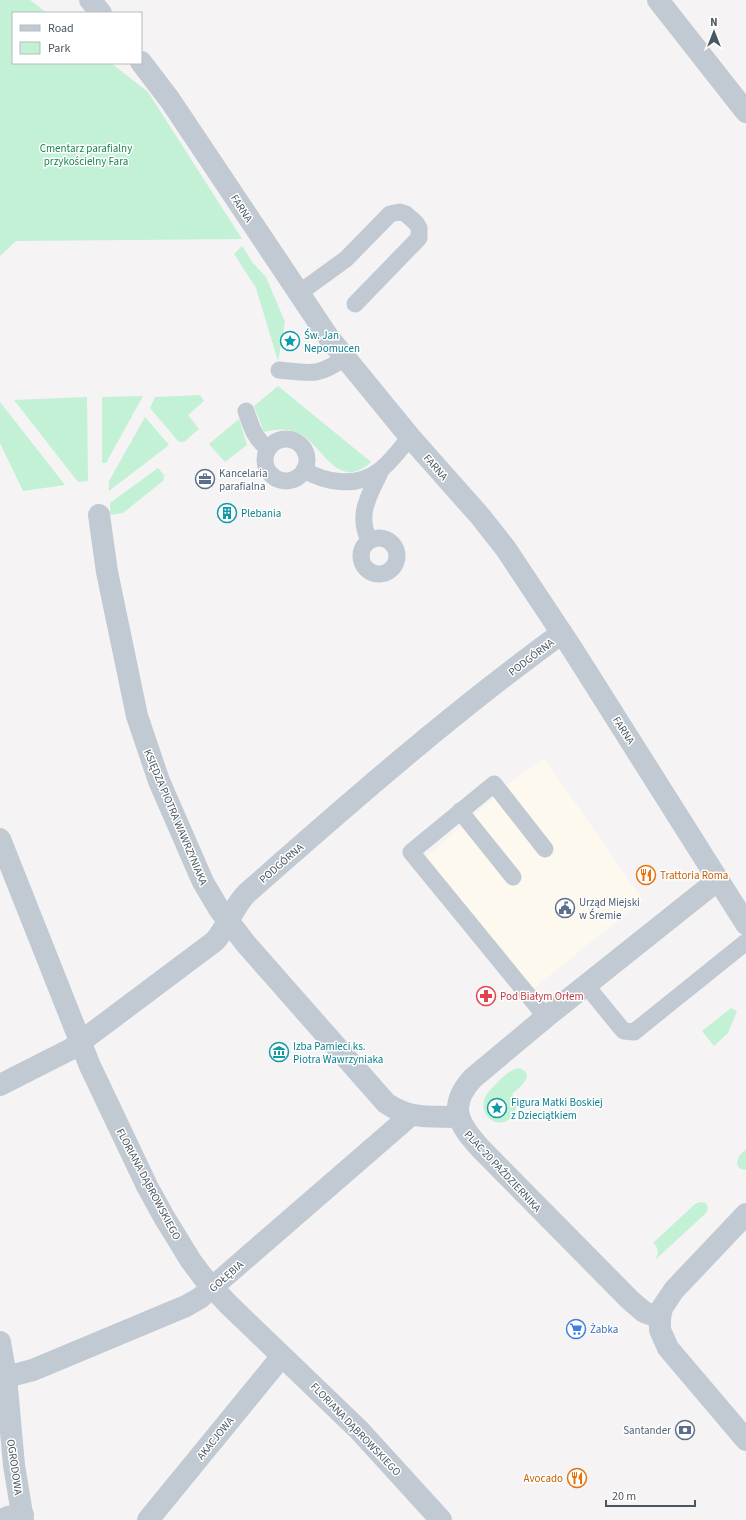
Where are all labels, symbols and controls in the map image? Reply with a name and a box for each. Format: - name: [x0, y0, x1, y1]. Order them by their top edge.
- legend: [12, 12, 142, 64]
- north arrow: [694, 12, 734, 52]
- text: N: [710, 15, 718, 30]
- text: Road: [48, 20, 74, 37]
- text: Park: [48, 40, 70, 57]
- park label: Cmentarz parafialny przykościelny Fara: [40, 141, 132, 169]
- street label: FARNA: [227, 191, 256, 225]
- place label: Św. Jan Nepomucen: [304, 328, 360, 356]
- place icon: Św. Jan Nepomucen: [279, 330, 301, 352]
- street label: FARNA: [420, 451, 451, 484]
- place label: Kancelaria parafialna: [219, 466, 268, 494]
- office icon: Kancelaria parafialna: [194, 468, 216, 490]
- building icon: Plebania: [216, 502, 238, 524]
- place label: Plebania: [241, 506, 281, 521]
- street label: PODGÓRNA: [505, 635, 557, 680]
- street label: FARNA: [609, 713, 638, 747]
- street label: KSIĘDZA PIOTRA WAWRZYNIAKA: [140, 747, 211, 888]
- street label: PODGÓRNA: [256, 840, 307, 887]
- restaurant icon: Trattoria Roma: [635, 864, 657, 886]
- place label: Trattoria Roma: [660, 868, 728, 883]
- place label: Urząd Miejski w Śremie: [579, 895, 640, 923]
- public building icon: Urząd Miejski w Śremie: [554, 897, 576, 919]
- pharmacy icon: Pod Białym Orłem: [475, 985, 497, 1007]
- place label: Pod Białym Orłem: [500, 989, 584, 1004]
- place label: Izba Pamieci ks. Piotra Wawrzyniaka: [293, 1039, 383, 1067]
- museum icon: Izba Pamieci ks. Piotra Wawrzyniaka: [268, 1041, 290, 1063]
- place label: Figura Matki Boskiej z Dzieciątkiem: [511, 1095, 603, 1123]
- place icon: Figura Matki Boskiej z Dzieciątkiem: [486, 1097, 508, 1119]
- street label: FLORIANA DĄBROWSKIEGO: [113, 1126, 184, 1243]
- street label: PLAC 20 PAŹDZIERNIKA: [461, 1127, 544, 1215]
- street label: GOŁĘBIA: [206, 1257, 247, 1295]
- supermarket icon: Żabka: [565, 1318, 587, 1340]
- place label: Żabka: [590, 1322, 618, 1337]
- street label: FLORIANA DĄBROWSKIEGO: [307, 1379, 404, 1479]
- street label: AKACJOWA: [193, 1414, 237, 1463]
- bank icon: Santander: [674, 1419, 696, 1441]
- place label: Santander: [623, 1423, 671, 1438]
- street label: OGRODOWA: [3, 1438, 26, 1496]
- restaurant icon: Avocado: [566, 1467, 588, 1489]
- place label: Avocado: [524, 1471, 563, 1486]
- scale bar: [606, 1482, 695, 1508]
- text: 20 m: [612, 1488, 636, 1505]

